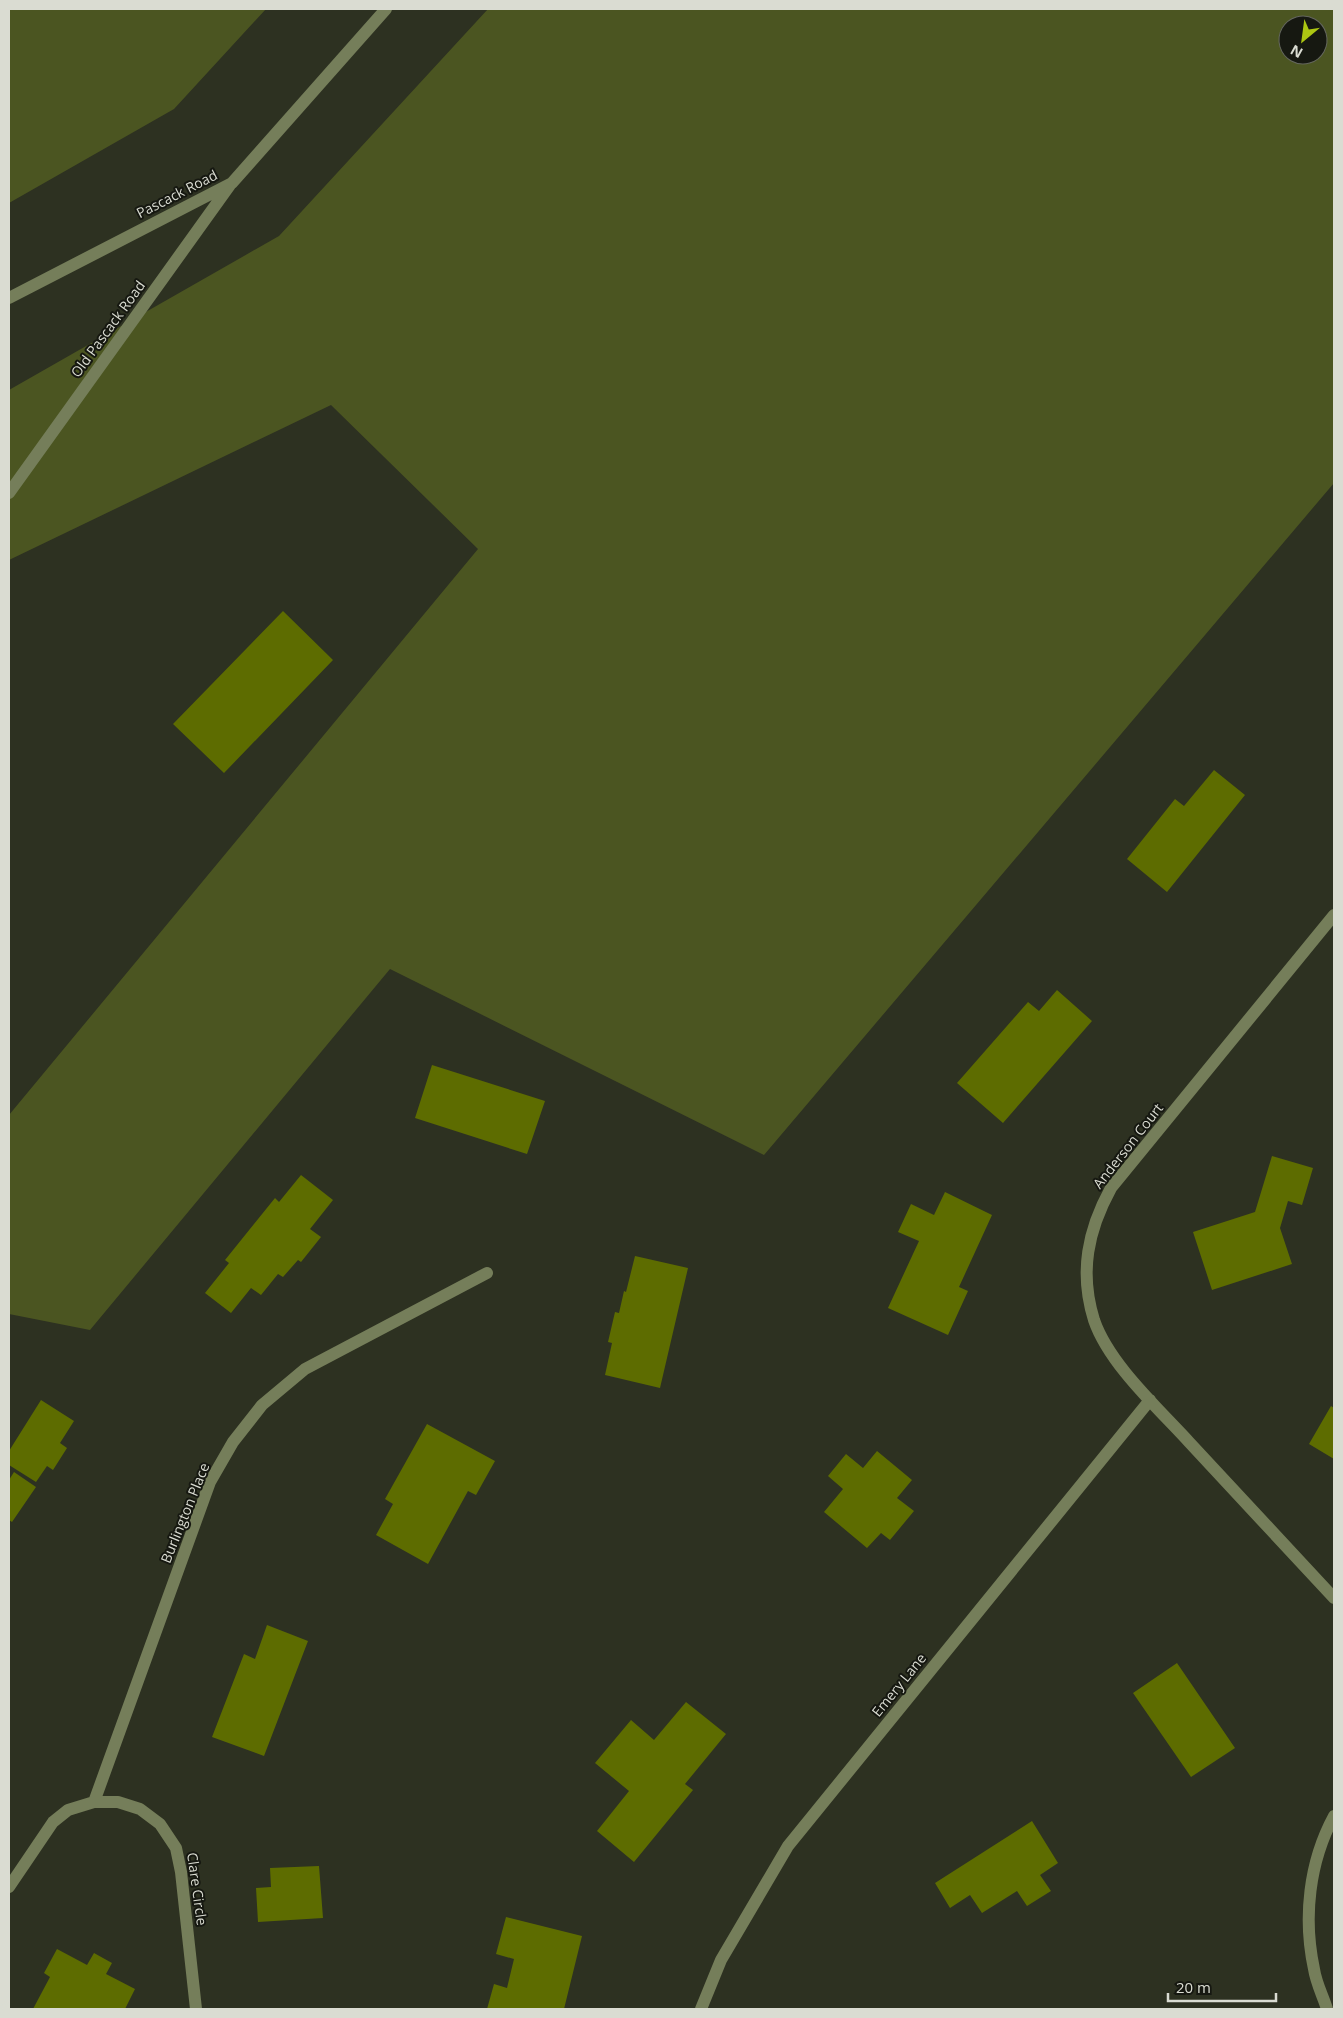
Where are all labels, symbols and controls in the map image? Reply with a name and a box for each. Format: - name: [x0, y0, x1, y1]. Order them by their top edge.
- north arrow: [1278, 15, 1328, 65]
- text: N: [1287, 41, 1306, 63]
- street label: Pascack Road: [133, 165, 220, 222]
- street label: Old Pascack Road: [66, 277, 149, 381]
- street label: Anderson Court: [1088, 1099, 1167, 1192]
- street label: Burlington Place: [156, 1460, 213, 1566]
- street label: Emery Lane: [867, 1649, 930, 1720]
- street label: Clare Circle: [183, 1851, 212, 1927]
- scale bar: [1168, 1970, 1276, 2002]
- text: 20 m: [1176, 1977, 1211, 1997]

